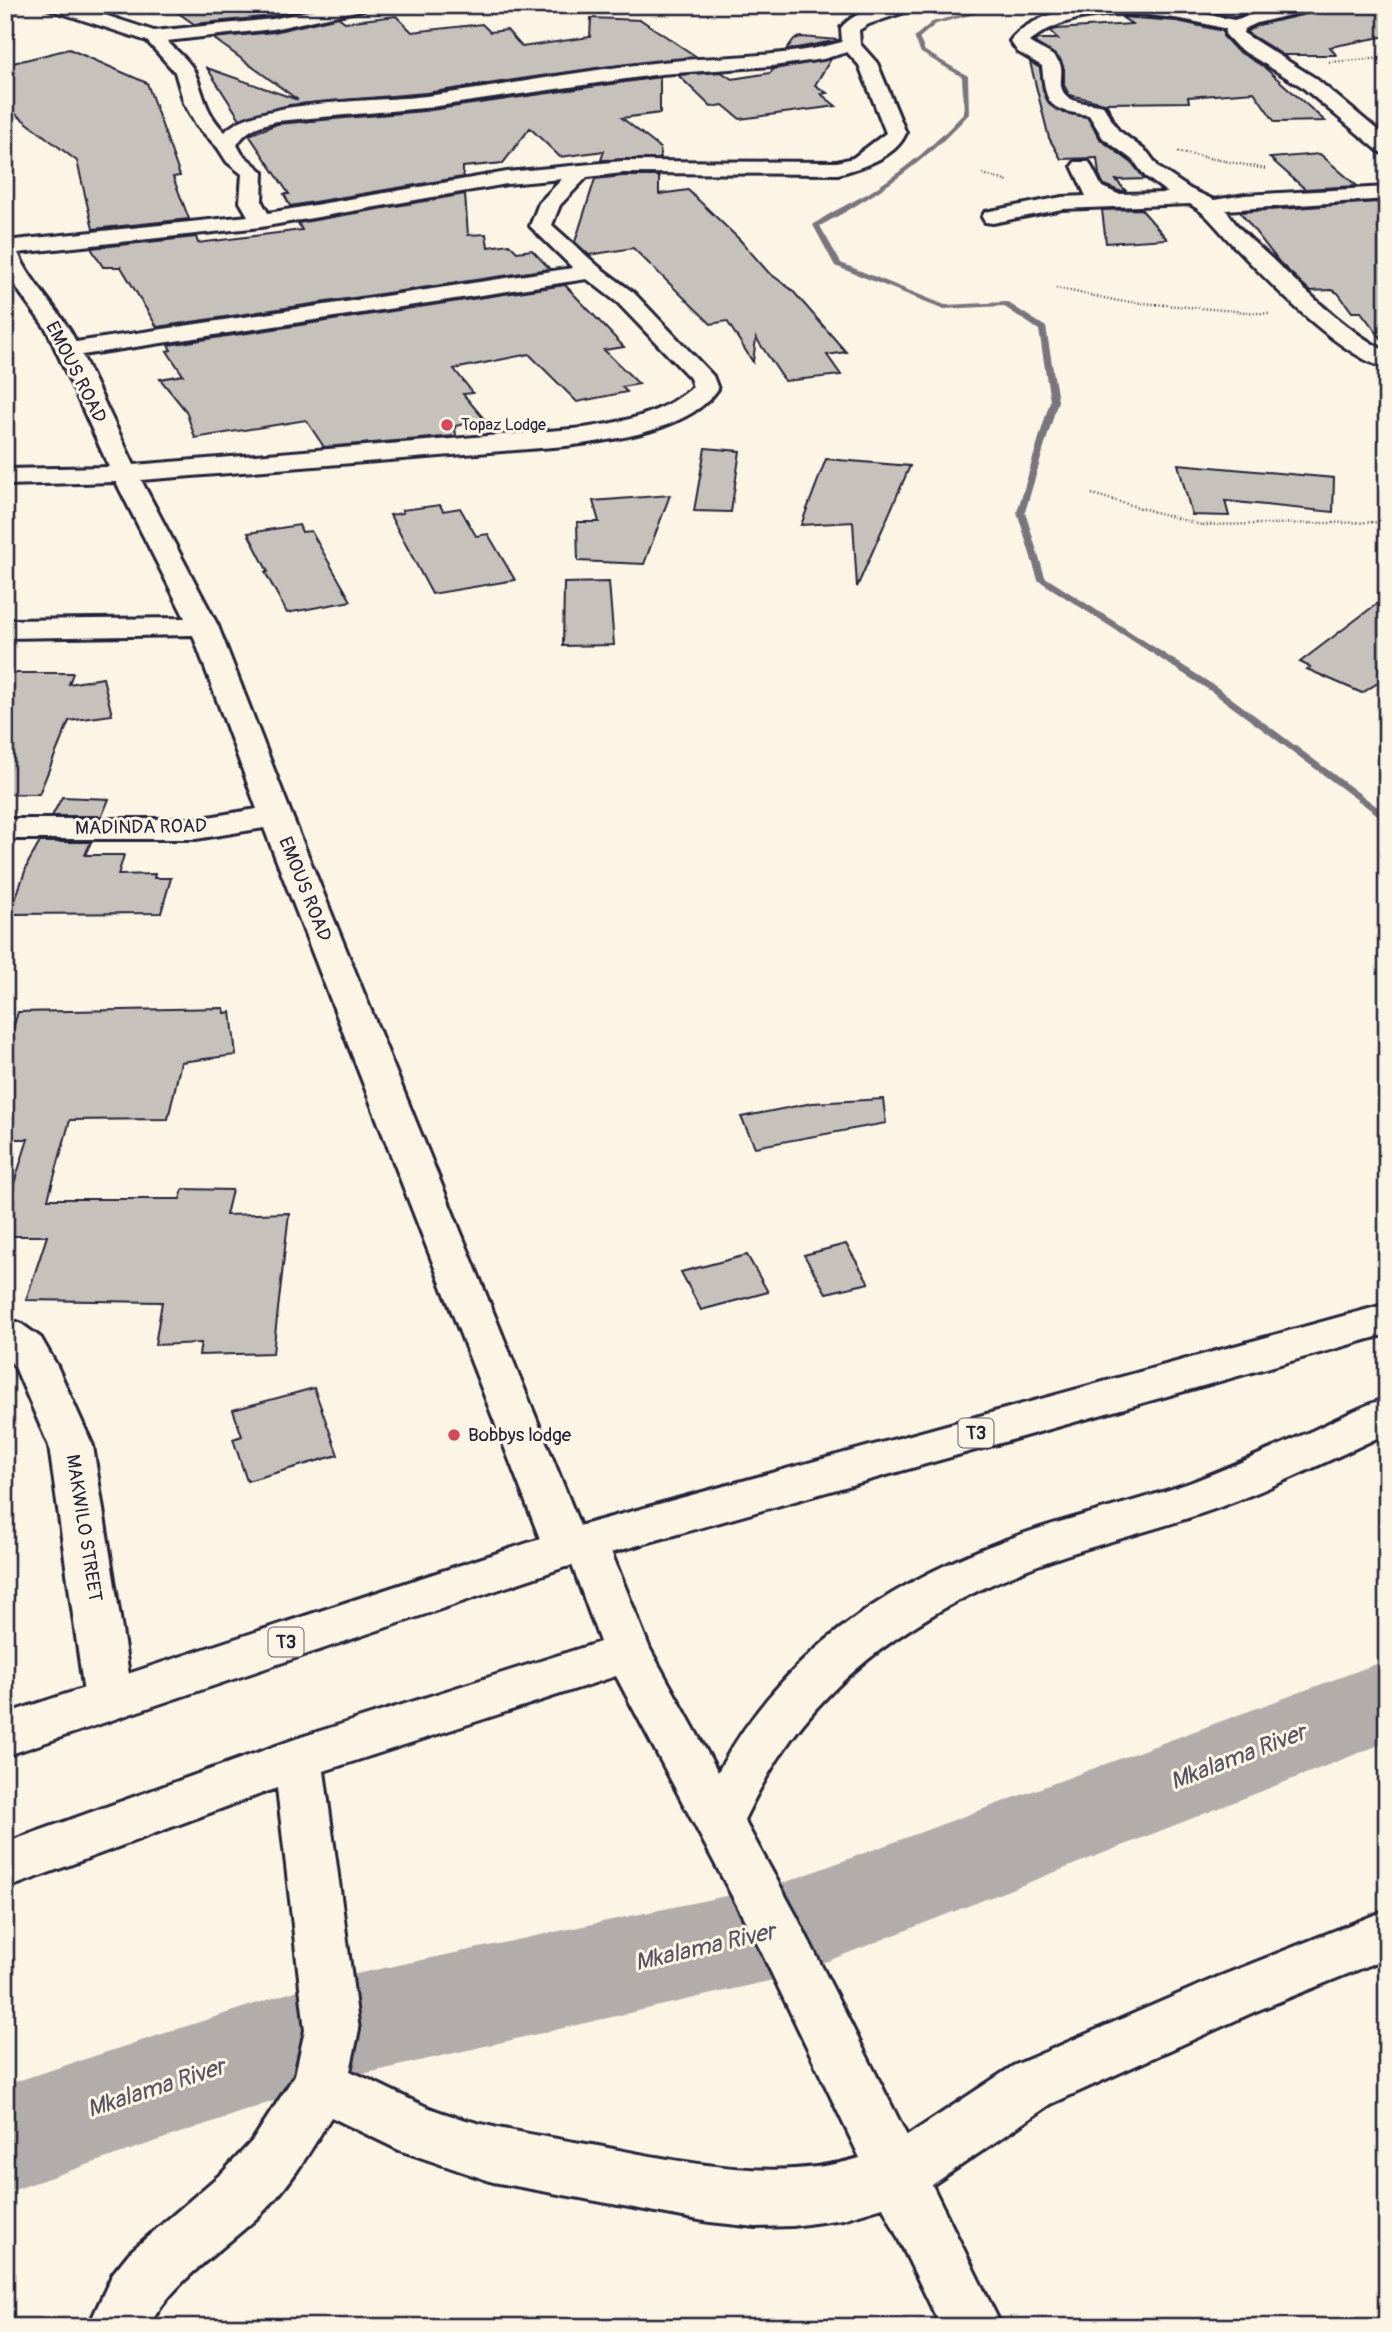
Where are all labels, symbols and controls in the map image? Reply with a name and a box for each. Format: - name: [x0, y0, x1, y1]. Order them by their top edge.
- street label: EMOUS ROAD: [40, 317, 112, 427]
- place label: Topaz Lodge: [461, 415, 546, 435]
- marker: Topaz Lodge: [439, 417, 455, 433]
- street label: MADINDA ROAD: [75, 814, 207, 840]
- street label: EMOUS ROAD: [273, 833, 337, 945]
- road number: T3: [958, 1418, 993, 1448]
- place label: Bobbys lodge: [468, 1423, 572, 1447]
- marker: Bobbys lodge: [446, 1427, 462, 1443]
- street label: MAKWILO STREET: [61, 1453, 107, 1603]
- road number: T3: [268, 1628, 304, 1657]
- water label: Mkalama River: [1166, 1717, 1313, 1796]
- water label: Mkalama River: [632, 1916, 781, 1977]
- water label: Mkalama River: [83, 2051, 232, 2124]

